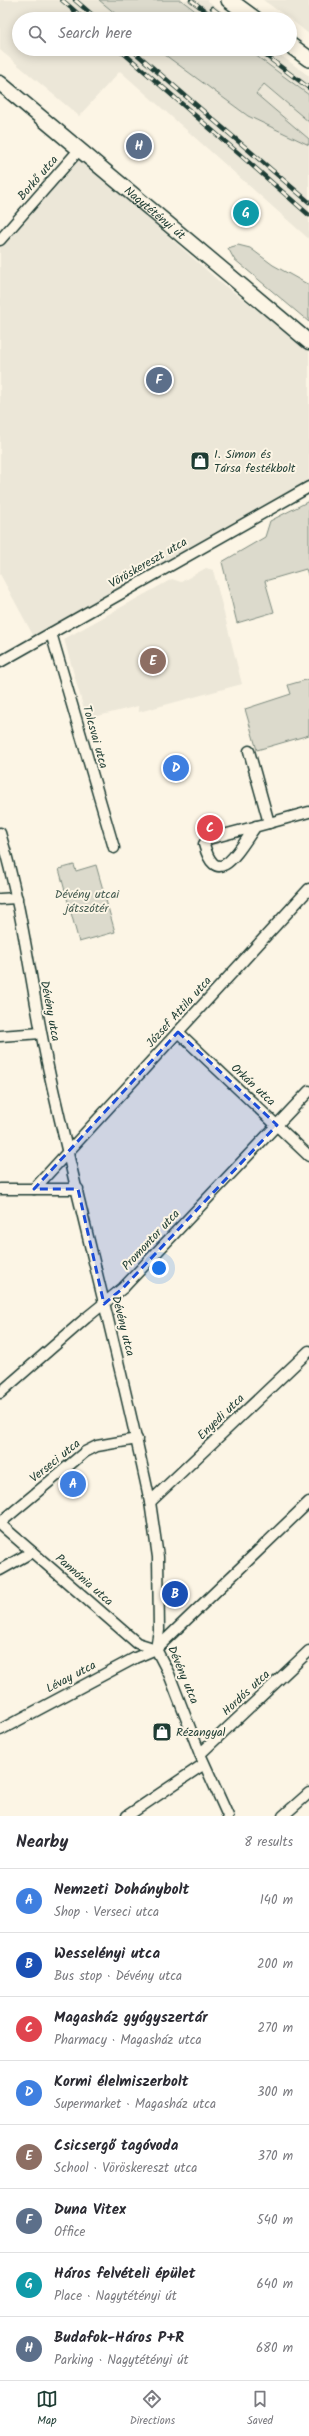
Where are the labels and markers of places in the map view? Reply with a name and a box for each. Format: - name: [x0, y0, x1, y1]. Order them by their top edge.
- pin: H: [126, 131, 152, 161]
- pin: G: [233, 198, 259, 228]
- pin: F: [146, 365, 172, 395]
- place label: I. Simon és Társa festékbolt: [214, 445, 296, 478]
- shop icon: I. Simon és Társa festékbolt: [189, 450, 211, 472]
- pin: E: [140, 646, 166, 676]
- pin: D: [163, 753, 189, 783]
- pin: C: [197, 813, 223, 843]
- pin: A: [60, 1469, 86, 1499]
- pin: B: [162, 1579, 188, 1609]
- shop icon: Rézangyal: [151, 1721, 173, 1743]
- place label: Rézangyal: [176, 1723, 226, 1742]

